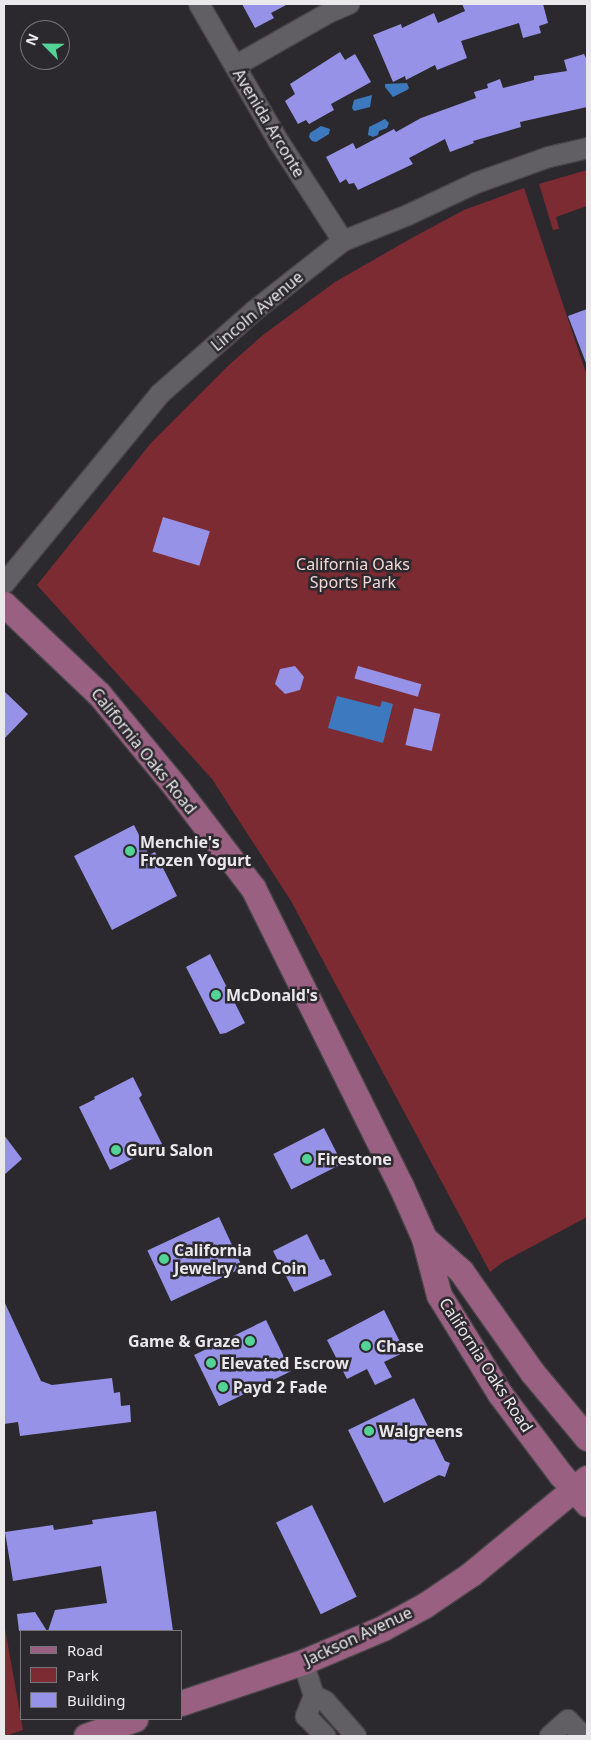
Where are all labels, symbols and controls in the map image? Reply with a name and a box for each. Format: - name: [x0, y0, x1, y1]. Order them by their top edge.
- north arrow: [20, 20, 70, 70]
- text: N: [21, 30, 43, 48]
- street label: Avenida Arconte: [229, 65, 309, 181]
- street label: Lincoln Avenue: [207, 267, 307, 355]
- park label: California Oaks Sports Park: [296, 554, 410, 592]
- street label: California Oaks Road: [87, 684, 201, 818]
- place label: Menchie's Frozen Yogurt: [140, 832, 251, 870]
- marker: Menchie's Frozen Yogurt: [124, 845, 136, 857]
- place label: McDonald's: [226, 985, 318, 1005]
- marker: McDonald's: [210, 989, 222, 1001]
- place label: Guru Salon: [126, 1140, 213, 1160]
- marker: Guru Salon: [110, 1144, 122, 1156]
- place label: Firestone: [317, 1149, 392, 1169]
- marker: Firestone: [301, 1153, 313, 1165]
- place label: California Jewelry and Coin: [174, 1240, 307, 1278]
- marker: California Jewelry and Coin: [158, 1253, 170, 1265]
- street label: California Oaks Road: [435, 1294, 537, 1436]
- place label: Game & Graze: [128, 1331, 240, 1351]
- marker: Game & Graze: [244, 1335, 256, 1347]
- place label: Chase: [376, 1336, 424, 1356]
- marker: Chase: [360, 1340, 372, 1352]
- place label: Elevated Escrow: [221, 1353, 349, 1373]
- marker: Elevated Escrow: [205, 1357, 217, 1369]
- place label: Payd 2 Fade: [233, 1377, 327, 1397]
- marker: Payd 2 Fade: [217, 1381, 229, 1393]
- place label: Walgreens: [379, 1421, 463, 1441]
- marker: Walgreens: [363, 1425, 375, 1437]
- street label: Jackson Avenue: [301, 1603, 415, 1669]
- legend: [20, 1630, 182, 1720]
- text: Road: [67, 1640, 103, 1660]
- text: Park: [67, 1665, 99, 1685]
- text: Building: [67, 1690, 125, 1710]

